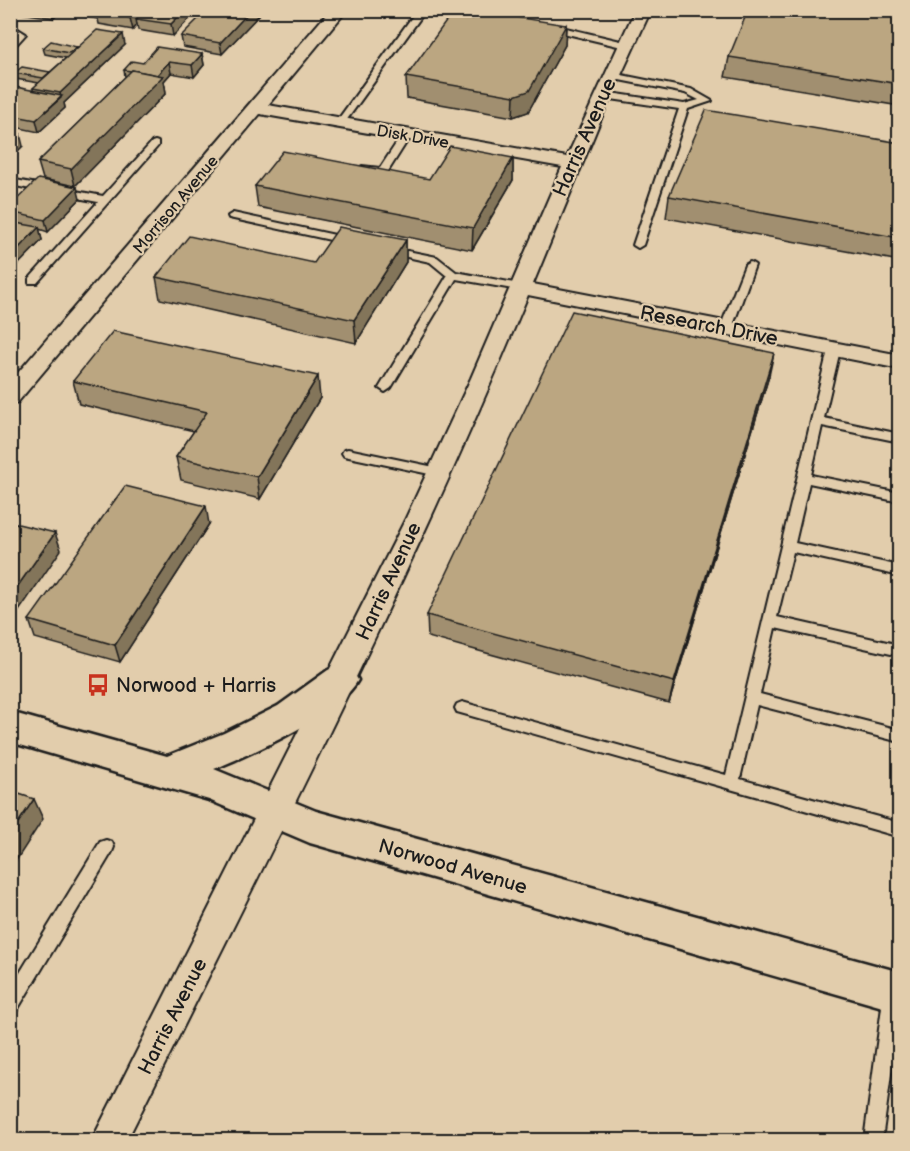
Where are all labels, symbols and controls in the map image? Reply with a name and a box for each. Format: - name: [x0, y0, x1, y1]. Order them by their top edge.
- street label: Harris Avenue: [548, 74, 622, 201]
- street label: Disk Drive: [375, 122, 451, 153]
- street label: Morrison Avenue: [130, 152, 223, 258]
- street label: Research Drive: [638, 301, 780, 351]
- street label: Harris Avenue: [351, 518, 427, 644]
- bus stop icon: Norwood + Harris: [85, 672, 111, 698]
- place label: Norwood + Harris: [116, 674, 276, 698]
- street label: Norwood Avenue: [376, 834, 530, 900]
- street label: Harris Avenue: [133, 954, 213, 1079]

